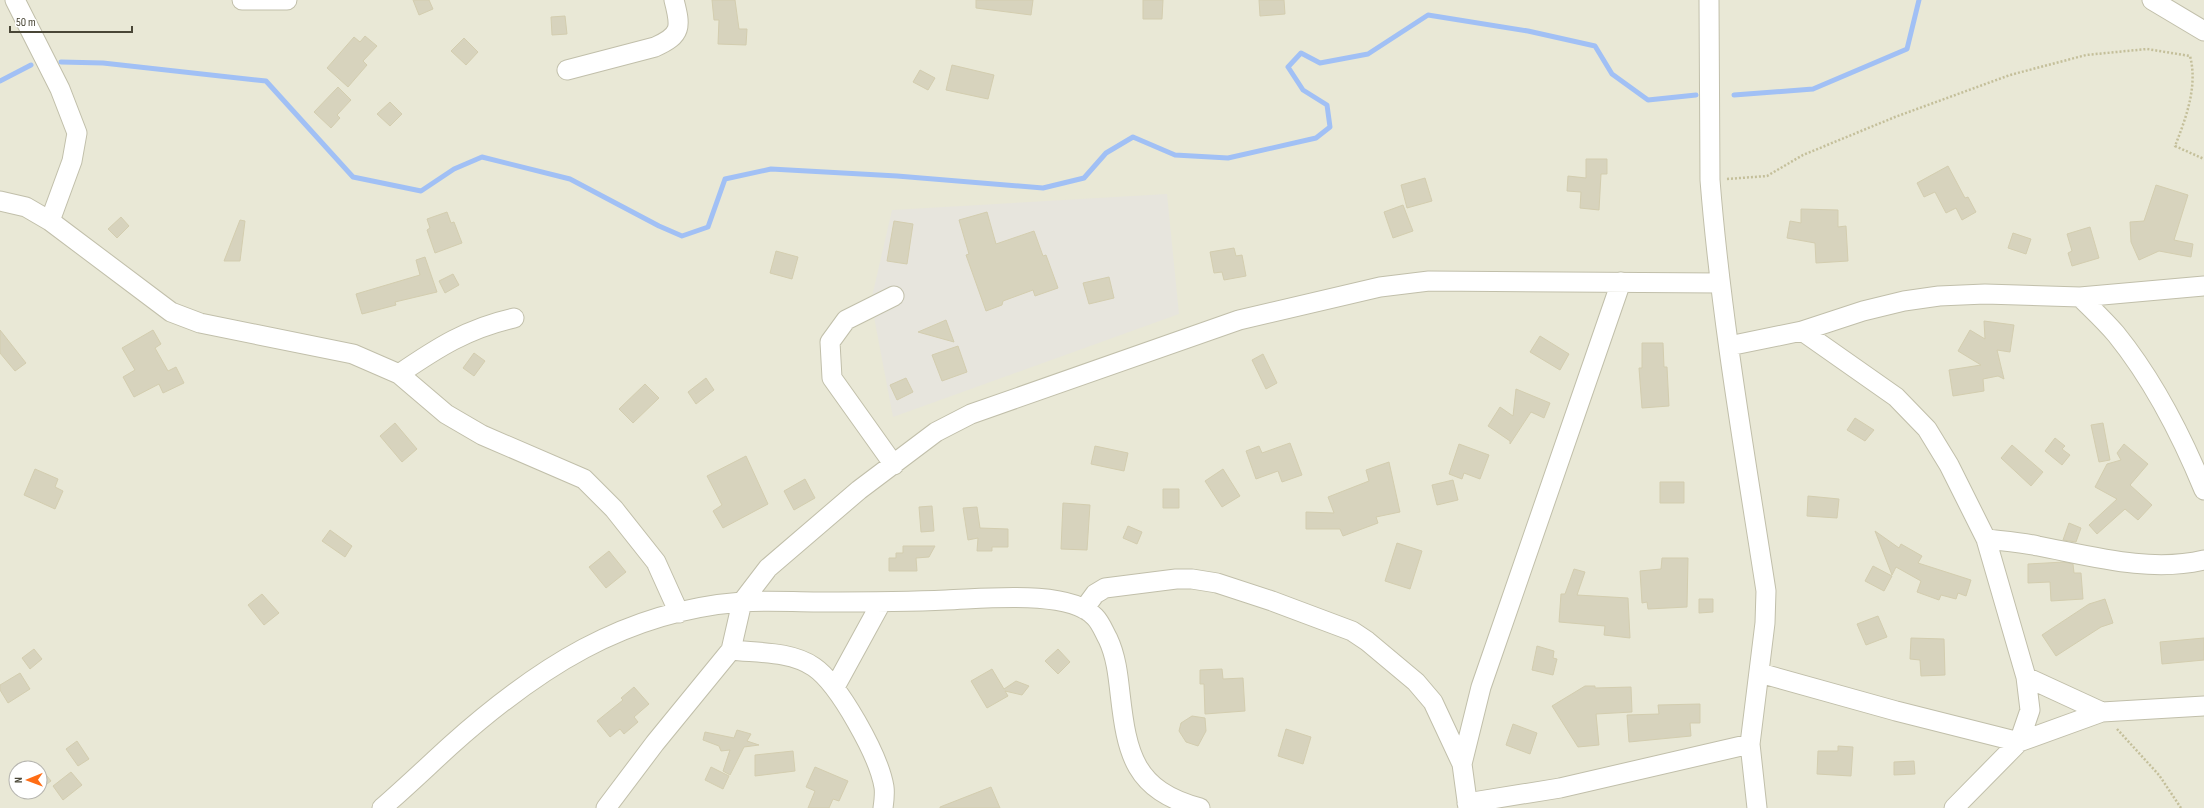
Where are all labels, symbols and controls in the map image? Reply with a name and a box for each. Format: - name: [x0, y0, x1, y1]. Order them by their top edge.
- scale bar: [10, 8, 132, 34]
- text: 50 m: [16, 15, 36, 30]
- north arrow: [8, 760, 48, 800]
- text: N: [12, 777, 25, 783]

